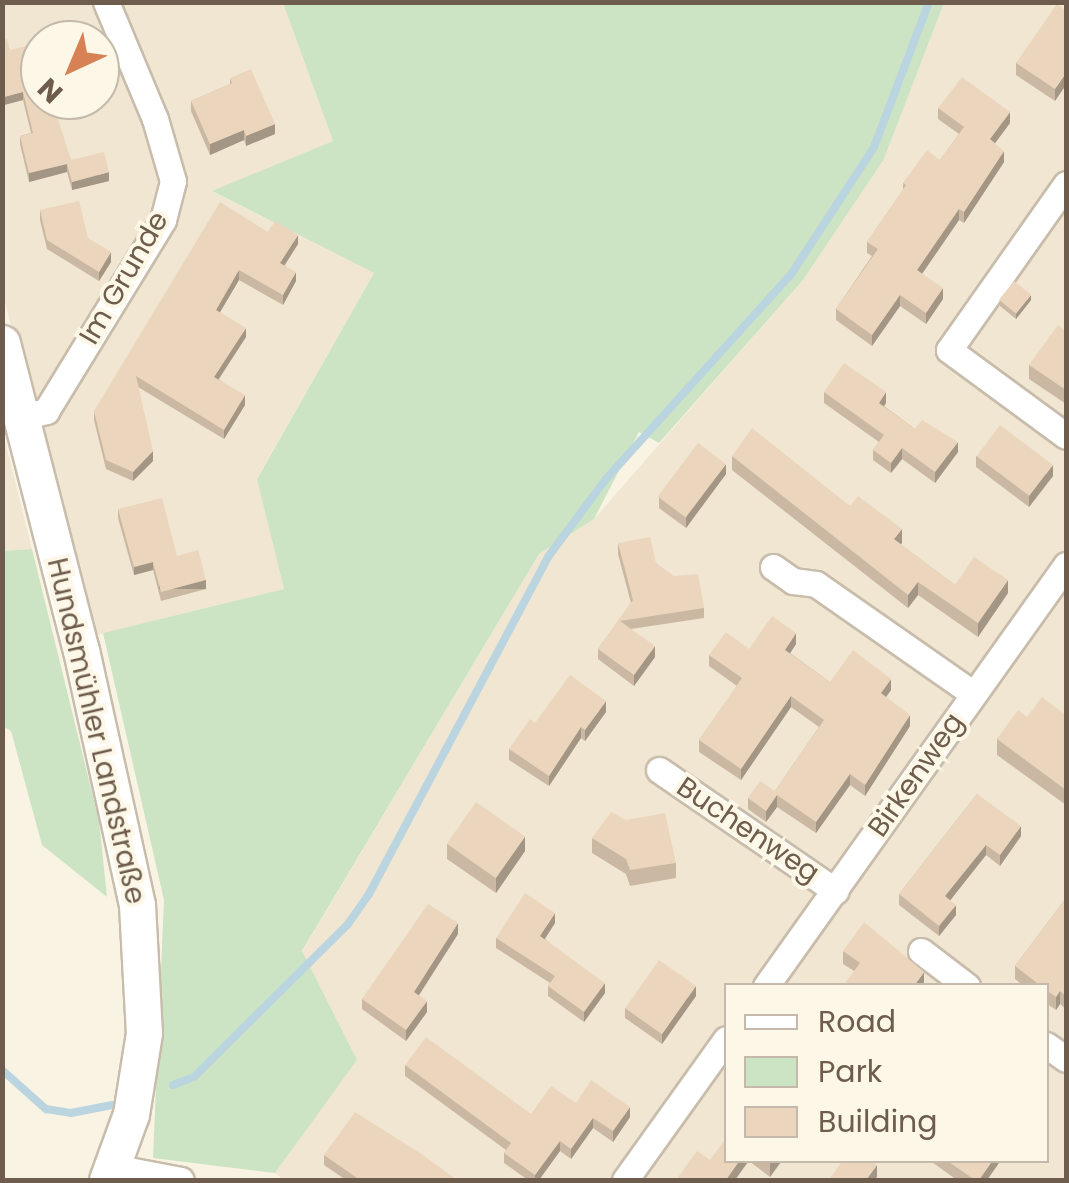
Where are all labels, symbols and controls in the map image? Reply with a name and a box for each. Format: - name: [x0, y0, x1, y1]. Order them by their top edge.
- north arrow: [20, 20, 120, 120]
- text: N: [29, 69, 71, 112]
- street label: Im Grunde: [73, 206, 175, 350]
- street label: Hundsmühler Landstraße: [40, 555, 152, 907]
- street label: Birkenweg: [861, 707, 971, 843]
- street label: Buchenweg: [670, 770, 826, 890]
- legend: [724, 983, 1049, 1163]
- text: Road: [818, 1000, 896, 1043]
- text: Park: [818, 1050, 882, 1093]
- text: Building: [818, 1100, 938, 1143]

